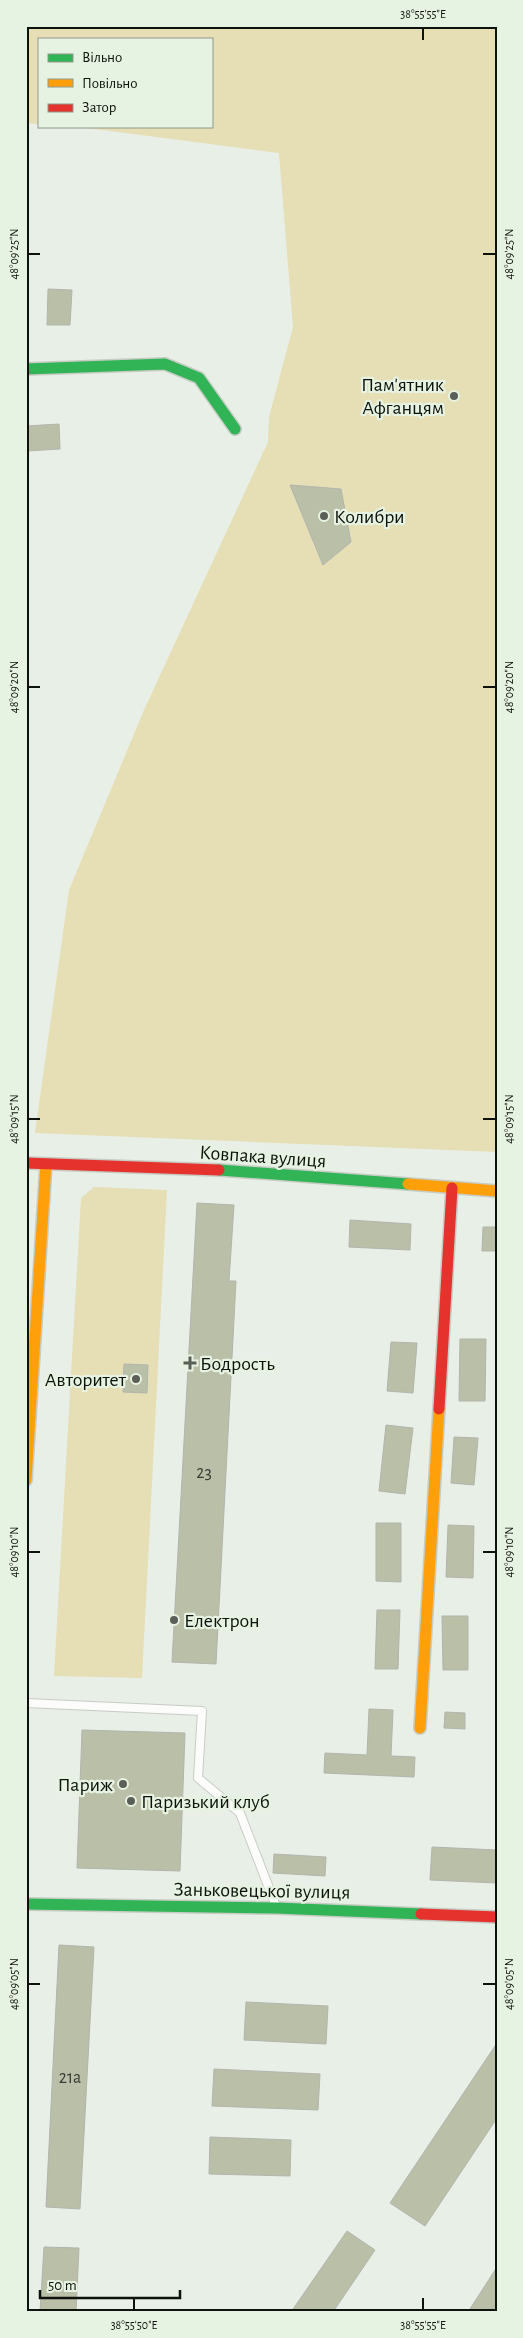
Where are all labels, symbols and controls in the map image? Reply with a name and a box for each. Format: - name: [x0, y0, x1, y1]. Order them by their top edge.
- text: 38°55'55"E: [400, 8, 446, 20]
- legend: [38, 38, 212, 128]
- text: Вільно: [82, 50, 122, 65]
- text: Повільно: [82, 76, 138, 91]
- text: Затор: [82, 100, 117, 115]
- text: 48°09'25"N: [8, 229, 20, 279]
- text: 48°09'25"N: [503, 229, 515, 279]
- place label: Пам'ятник Афганцям: [361, 375, 444, 418]
- marker: Пам'ятник Афганцям: [448, 390, 460, 402]
- place label: Колибри: [334, 507, 405, 527]
- marker: Колибри: [318, 510, 330, 522]
- text: 48°09'20"N: [8, 661, 20, 713]
- text: 48°09'20"N: [503, 661, 515, 713]
- text: 48°09'15"N: [8, 1094, 20, 1144]
- text: 48°09'15"N: [503, 1094, 515, 1144]
- street label: Ковпака вулиця: [199, 1143, 327, 1171]
- place label: Бодрость: [200, 1354, 275, 1374]
- marker: Бодрость: [184, 1357, 196, 1369]
- place label: Авторитет: [45, 1370, 127, 1390]
- marker: Авторитет: [130, 1373, 142, 1385]
- house number: 23: [196, 1464, 212, 1482]
- text: 48°09'10"N: [8, 1527, 20, 1577]
- text: 48°09'10"N: [503, 1527, 515, 1577]
- place label: Електрон: [184, 1611, 260, 1631]
- marker: Електрон: [168, 1614, 180, 1626]
- place label: Париж: [58, 1775, 113, 1795]
- marker: Париж: [117, 1778, 129, 1790]
- place label: Паризький клуб: [141, 1792, 270, 1812]
- marker: Паризький клуб: [125, 1795, 137, 1807]
- street label: Заньковецької вулиця: [173, 1879, 351, 1903]
- text: 48°09'05"N: [8, 1958, 20, 2010]
- text: 48°09'05"N: [503, 1958, 515, 2010]
- house number: 21а: [59, 2069, 81, 2087]
- scale bar: [40, 2268, 180, 2300]
- text: 50 m: [48, 2278, 77, 2293]
- text: 38°55'50"E: [111, 2319, 158, 2331]
- text: 38°55'55"E: [400, 2319, 446, 2331]

